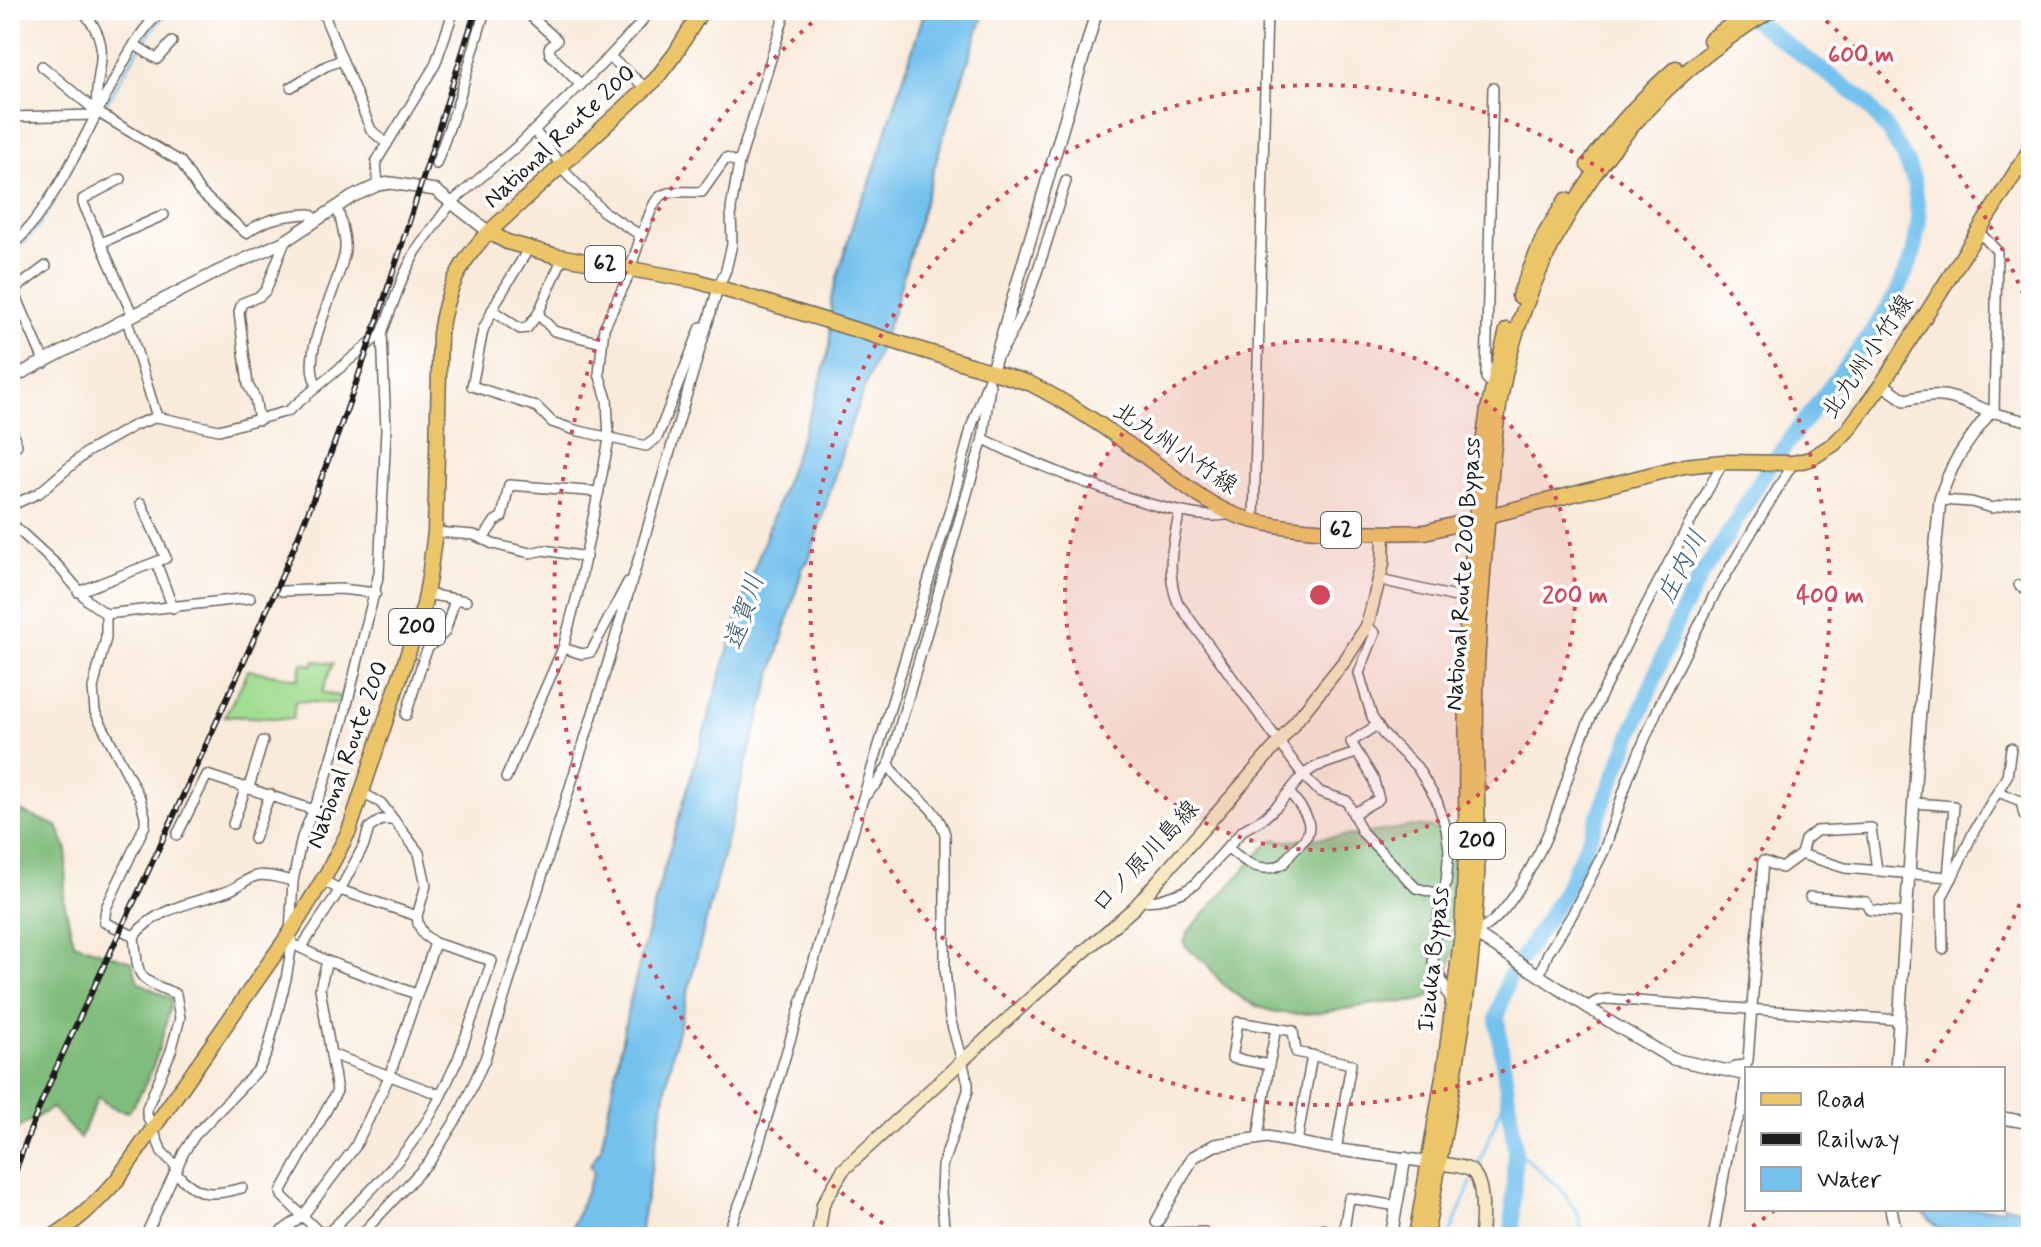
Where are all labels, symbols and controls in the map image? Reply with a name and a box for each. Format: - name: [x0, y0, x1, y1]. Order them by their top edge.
- text: 600 m: [1828, 40, 1894, 71]
- street label: National Route 200: [477, 58, 643, 216]
- road number: 62: [585, 246, 625, 282]
- street label: 北九州小竹線: [1815, 289, 1921, 425]
- street label: 北九州小竹線: [1107, 396, 1243, 502]
- street label: National Route 200 Bypass: [1439, 436, 1489, 712]
- road number: 62: [1321, 512, 1361, 548]
- water label: 庄内川: [1650, 525, 1716, 609]
- water label: 遠賀川: [717, 570, 773, 654]
- centre of rings: [1306, 581, 1334, 609]
- text: 200 m: [1542, 581, 1608, 612]
- text: 400 m: [1796, 581, 1864, 612]
- road number: 200: [389, 609, 445, 645]
- street label: National Route 200: [300, 657, 396, 853]
- street label: 口ノ原川島線: [1086, 794, 1206, 920]
- road number: 200: [1449, 823, 1505, 859]
- street label: Iizuka Bypass: [1411, 884, 1457, 1033]
- legend: [1745, 1067, 2005, 1211]
- text: Road: [1817, 1085, 1865, 1116]
- text: Railway: [1817, 1125, 1900, 1156]
- text: Water: [1817, 1165, 1882, 1196]

